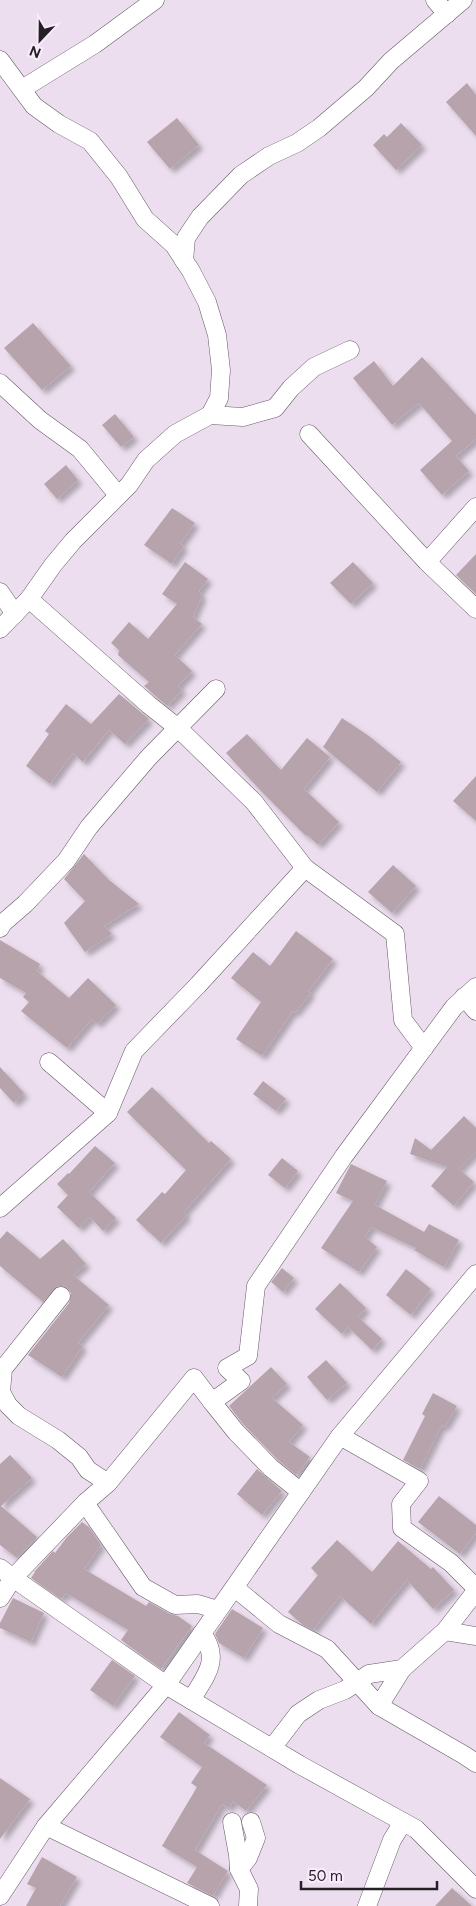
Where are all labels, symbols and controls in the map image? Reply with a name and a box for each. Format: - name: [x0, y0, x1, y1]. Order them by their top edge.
- north arrow: [15, 15, 65, 65]
- text: N: [27, 42, 44, 61]
- scale bar: [301, 1858, 437, 1890]
- text: 50 m: [308, 1867, 343, 1885]

